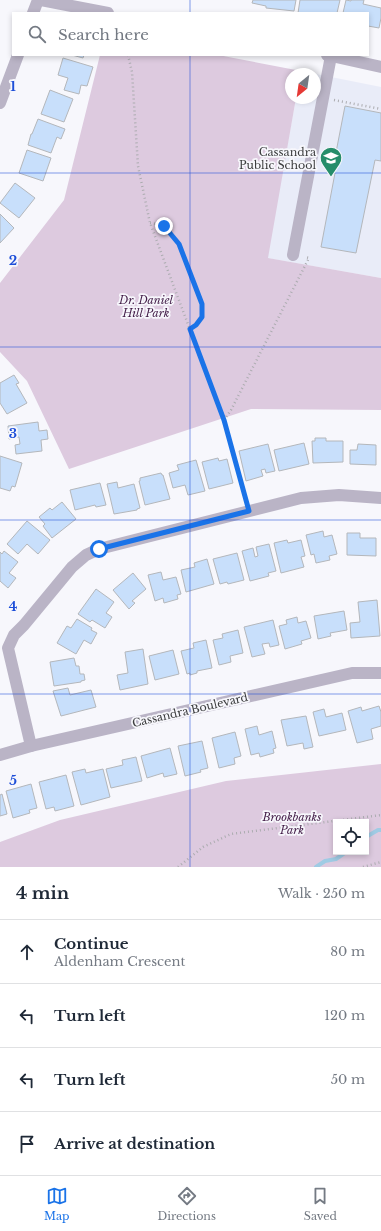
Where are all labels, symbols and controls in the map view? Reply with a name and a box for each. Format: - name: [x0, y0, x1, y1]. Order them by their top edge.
- search box: [12, 12, 369, 56]
- icon: search: [26, 23, 48, 45]
- text: Search here: [58, 25, 149, 44]
- north arrow: [285, 68, 321, 104]
- text: 1: [10, 78, 16, 95]
- place label: Cassandra Public School: [239, 145, 317, 172]
- school or university icon: Cassandra Public School: [318, 145, 344, 178]
- route end: [155, 217, 173, 235]
- text: 2: [9, 252, 17, 269]
- park label: Dr. Daniel Hill Park: [118, 293, 174, 320]
- text: 3: [9, 425, 17, 442]
- route start: [90, 540, 108, 558]
- text: 4: [9, 598, 18, 615]
- street label: Cassandra Boulevard: [131, 690, 250, 730]
- text: 5: [9, 772, 17, 789]
- park label: Brookbanks Park: [262, 810, 321, 837]
- map controls: [333, 819, 369, 855]
- button: locate: [333, 819, 369, 855]
- text: 4 min: [16, 883, 69, 904]
- text: Walk · 250 m: [278, 885, 365, 902]
- text: Continue: [54, 934, 129, 953]
- icon: ahead: [16, 941, 38, 963]
- text: 80 m: [330, 943, 365, 960]
- text: Aldenham Crescent: [54, 953, 185, 970]
- icon: left: [16, 1005, 38, 1027]
- text: Turn left: [54, 1006, 125, 1025]
- text: 120 m: [324, 1007, 365, 1024]
- icon: left: [16, 1069, 38, 1091]
- text: Turn left: [54, 1070, 125, 1089]
- text: 50 m: [331, 1071, 365, 1088]
- icon: arrive: [16, 1133, 38, 1155]
- text: Arrive at destination: [54, 1134, 215, 1153]
- tab: Map: [44, 1185, 70, 1223]
- tab: Directions: [157, 1185, 216, 1223]
- tab: Saved: [304, 1185, 337, 1223]

